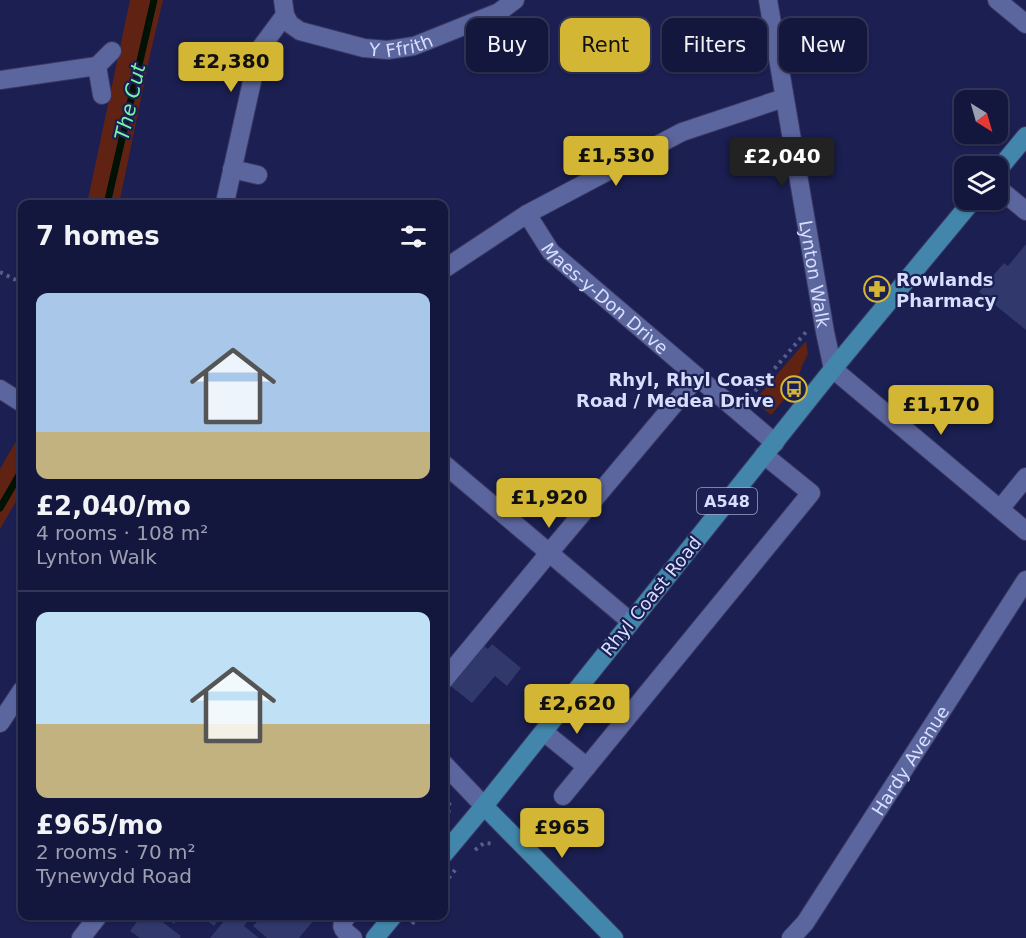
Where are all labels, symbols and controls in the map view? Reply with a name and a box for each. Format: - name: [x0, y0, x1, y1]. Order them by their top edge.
- chip: Buy: [466, 18, 548, 72]
- chip: Rent: [560, 18, 650, 72]
- chip: Filters: [662, 18, 767, 72]
- chip: New: [779, 18, 867, 72]
- street label: Y Ffrith: [367, 29, 436, 61]
- pin: £2,380: [182, 42, 280, 93]
- text: £2,380: [192, 49, 270, 73]
- water label: The Cut: [110, 60, 151, 143]
- north arrow: [954, 90, 1008, 144]
- map controls: [954, 90, 1008, 210]
- pin: £1,530: [567, 136, 665, 187]
- pin: £2,040: [733, 137, 831, 188]
- text: £1,530: [577, 143, 655, 167]
- text: £2,040: [743, 144, 821, 168]
- button: layers: [954, 156, 1008, 210]
- street label: Lynton Walk: [795, 219, 835, 330]
- icon: filters: [397, 220, 430, 253]
- text: 7 homes: [36, 221, 160, 251]
- street label: Maes-y-Don Drive: [537, 239, 673, 358]
- place label: Rowlands Pharmacy: [896, 269, 997, 311]
- pharmacy icon: Rowlands Pharmacy: [862, 274, 892, 304]
- icon: home: [179, 332, 287, 440]
- place label: Rhyl, Rhyl Coast Road / Medea Drive: [576, 369, 774, 411]
- bus stop icon: Rhyl, Rhyl Coast Road / Medea Drive: [779, 374, 809, 404]
- pin: £1,170: [892, 385, 990, 436]
- text: £1,170: [902, 392, 980, 416]
- pin: £1,920: [500, 478, 598, 529]
- text: £1,920: [510, 485, 588, 509]
- road number: A548: [697, 488, 757, 514]
- text: £2,040/mo: [36, 491, 191, 521]
- text: 4 rooms · 108 m²: [36, 521, 208, 545]
- street label: Rhyl Coast Road: [597, 532, 705, 660]
- text: Lynton Walk: [36, 545, 157, 569]
- icon: home: [179, 651, 287, 759]
- pin: £2,620: [528, 684, 626, 735]
- text: £2,620: [538, 691, 616, 715]
- street label: Hardy Avenue: [867, 702, 953, 819]
- pin: £965: [526, 808, 598, 859]
- text: £965/mo: [36, 810, 163, 840]
- text: £965: [534, 815, 590, 839]
- text: 2 rooms · 70 m²: [36, 840, 196, 864]
- text: Tynewydd Road: [36, 864, 192, 888]

